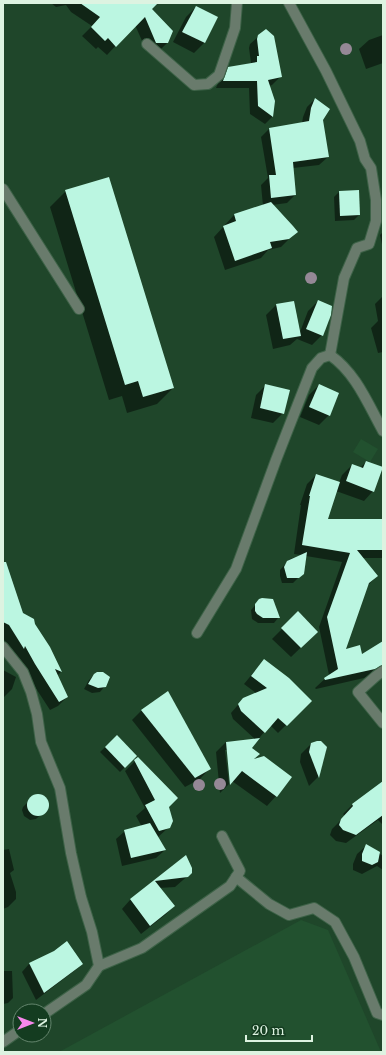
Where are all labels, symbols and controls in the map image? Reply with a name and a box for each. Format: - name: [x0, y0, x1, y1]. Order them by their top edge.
- north arrow: [12, 1003, 52, 1043]
- scale bar: [246, 1017, 312, 1043]
- text: N: [35, 1018, 49, 1029]
- text: 20 m: [252, 1023, 284, 1038]

